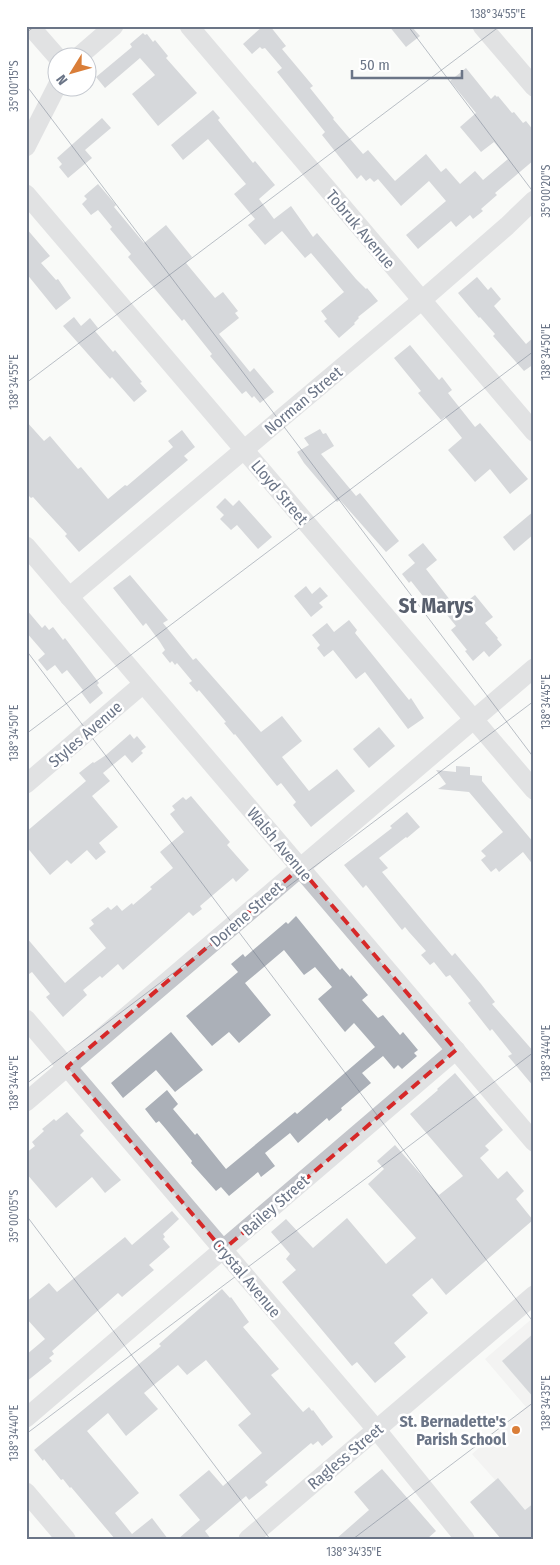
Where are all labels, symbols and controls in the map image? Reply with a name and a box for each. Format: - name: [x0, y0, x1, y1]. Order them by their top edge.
- text: 138°34'55"E: [470, 7, 526, 21]
- north arrow: [48, 48, 98, 98]
- scale bar: [352, 48, 462, 80]
- text: 50 m: [360, 56, 390, 74]
- text: 35°00'15"S: [7, 60, 21, 112]
- text: N: [53, 71, 71, 88]
- text: 35°00'20"S: [539, 164, 553, 218]
- street label: Tobruk Avenue: [322, 186, 399, 273]
- text: 138°34'50"E: [539, 323, 553, 380]
- text: 138°34'55"E: [7, 354, 21, 410]
- street label: Norman Street: [261, 362, 347, 438]
- street label: Lloyd Street: [247, 456, 312, 529]
- district label: St Marys: [399, 593, 473, 619]
- text: 138°34'45"E: [539, 674, 553, 730]
- street label: Styles Avenue: [45, 697, 126, 771]
- text: 138°34'50"E: [7, 704, 21, 761]
- street label: Walsh Avenue: [243, 804, 316, 885]
- street label: Dorene Street: [206, 877, 287, 951]
- text: 138°34'40"E: [539, 1024, 553, 1081]
- text: 138°34'45"E: [7, 1055, 21, 1111]
- street label: Bailey Street: [238, 1171, 313, 1240]
- text: 35°00'05"S: [7, 1189, 21, 1243]
- street label: Crystal Avenue: [208, 1235, 285, 1321]
- text: 138°34'35"E: [539, 1375, 553, 1431]
- text: 138°34'40"E: [7, 1404, 21, 1461]
- place label: St. Bernadette's Parish School: [400, 1412, 507, 1449]
- street label: Ragless Street: [304, 1419, 387, 1493]
- marker: St. Bernadette's Parish School: [510, 1424, 522, 1436]
- text: 138°34'35"E: [326, 1545, 382, 1559]

